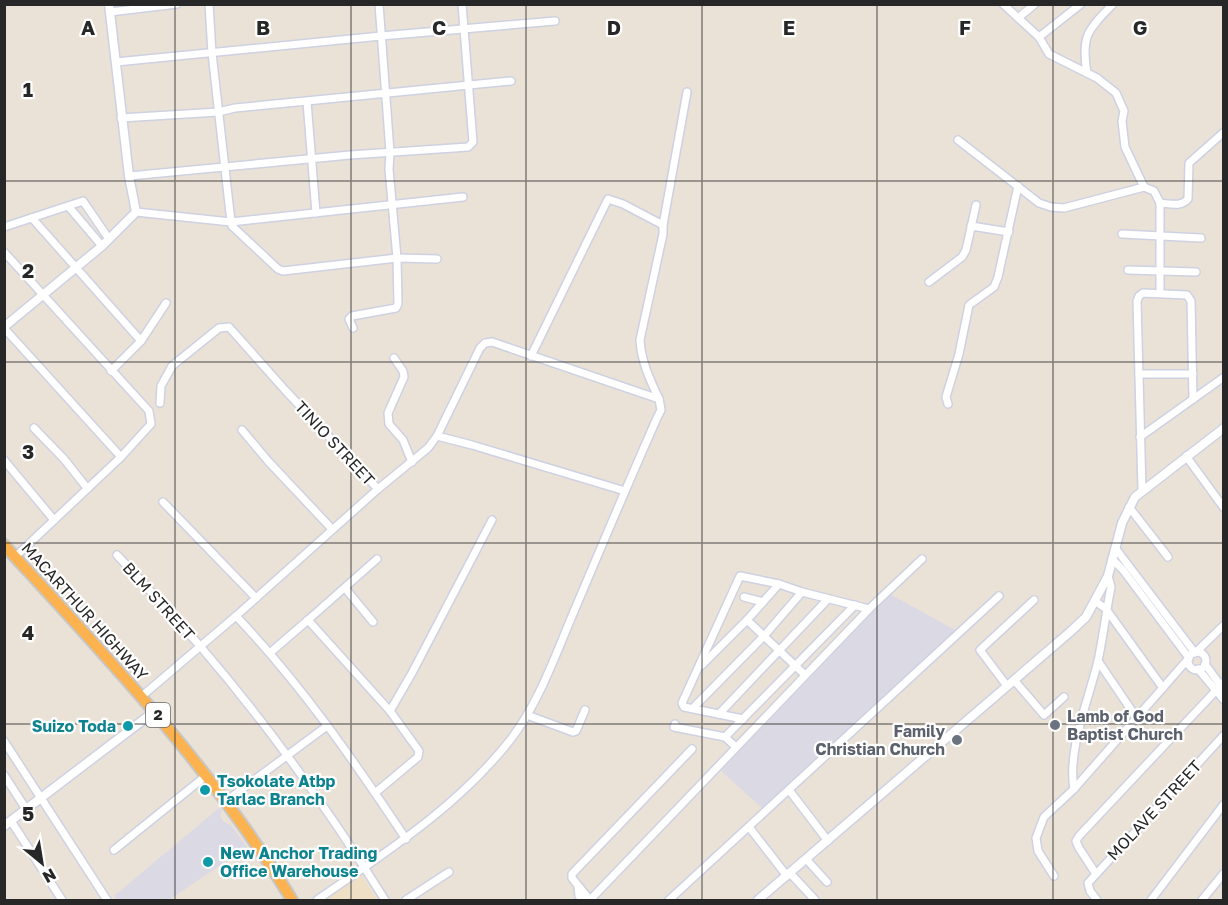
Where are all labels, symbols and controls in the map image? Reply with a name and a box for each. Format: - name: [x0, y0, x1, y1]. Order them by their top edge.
- text: A: [81, 15, 95, 39]
- text: B: [256, 15, 270, 39]
- text: C: [432, 15, 446, 39]
- text: D: [607, 15, 621, 39]
- text: E: [783, 15, 795, 39]
- text: F: [959, 15, 971, 39]
- text: G: [1133, 15, 1147, 39]
- text: 1: [23, 77, 33, 101]
- text: 2: [22, 258, 34, 282]
- street label: TINIO STREET: [291, 397, 379, 490]
- text: 3: [22, 439, 34, 463]
- street label: MACARTHUR HIGHWAY: [18, 538, 153, 685]
- street label: BLM STREET: [119, 558, 199, 644]
- text: 4: [22, 620, 34, 644]
- road number: 2: [146, 703, 170, 727]
- place label: Lamb of God Baptist Church: [1067, 706, 1183, 744]
- place label: Suizo Toda: [32, 716, 116, 736]
- marker: Lamb of God Baptist Church: [1048, 718, 1062, 732]
- marker: Suizo Toda: [121, 719, 135, 733]
- place label: Family Christian Church: [815, 721, 945, 759]
- marker: Family Christian Church: [950, 733, 964, 747]
- street label: MOLAVE STREET: [1103, 756, 1206, 864]
- place label: Tsokolate Atbp Tarlac Branch: [217, 771, 335, 809]
- marker: Tsokolate Atbp Tarlac Branch: [198, 783, 212, 797]
- text: 5: [22, 801, 34, 825]
- north arrow: [12, 833, 72, 893]
- place label: New Anchor Trading Office Warehouse: [220, 843, 378, 881]
- marker: New Anchor Trading Office Warehouse: [201, 855, 215, 869]
- text: N: [39, 864, 60, 888]

